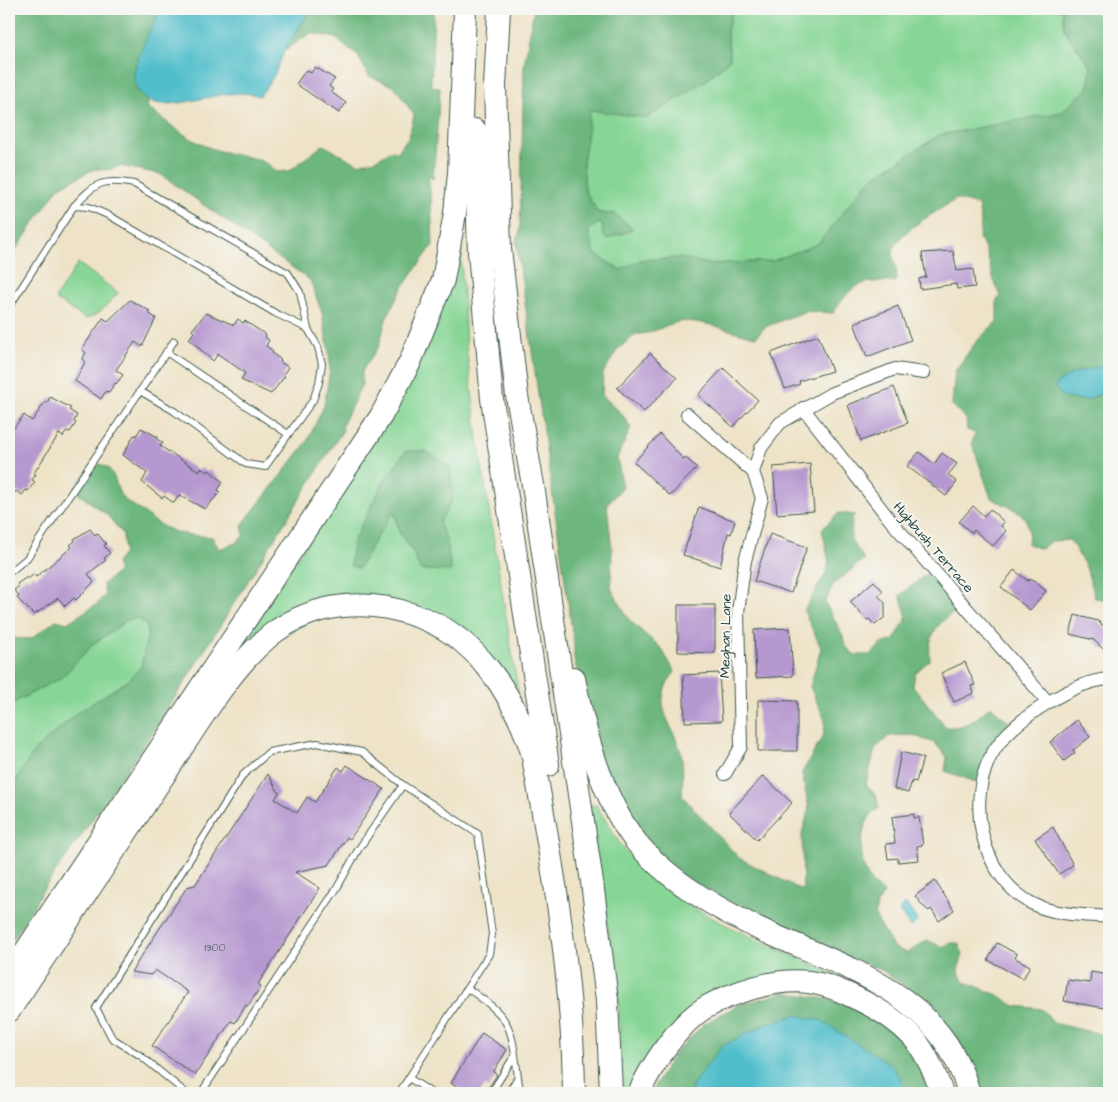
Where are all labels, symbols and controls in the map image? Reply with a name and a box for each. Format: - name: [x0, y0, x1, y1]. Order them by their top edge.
- street label: Highbush Terrace: [888, 498, 979, 598]
- street label: Meghan Lane: [715, 593, 737, 678]
- house number: 1300: [205, 940, 225, 955]

